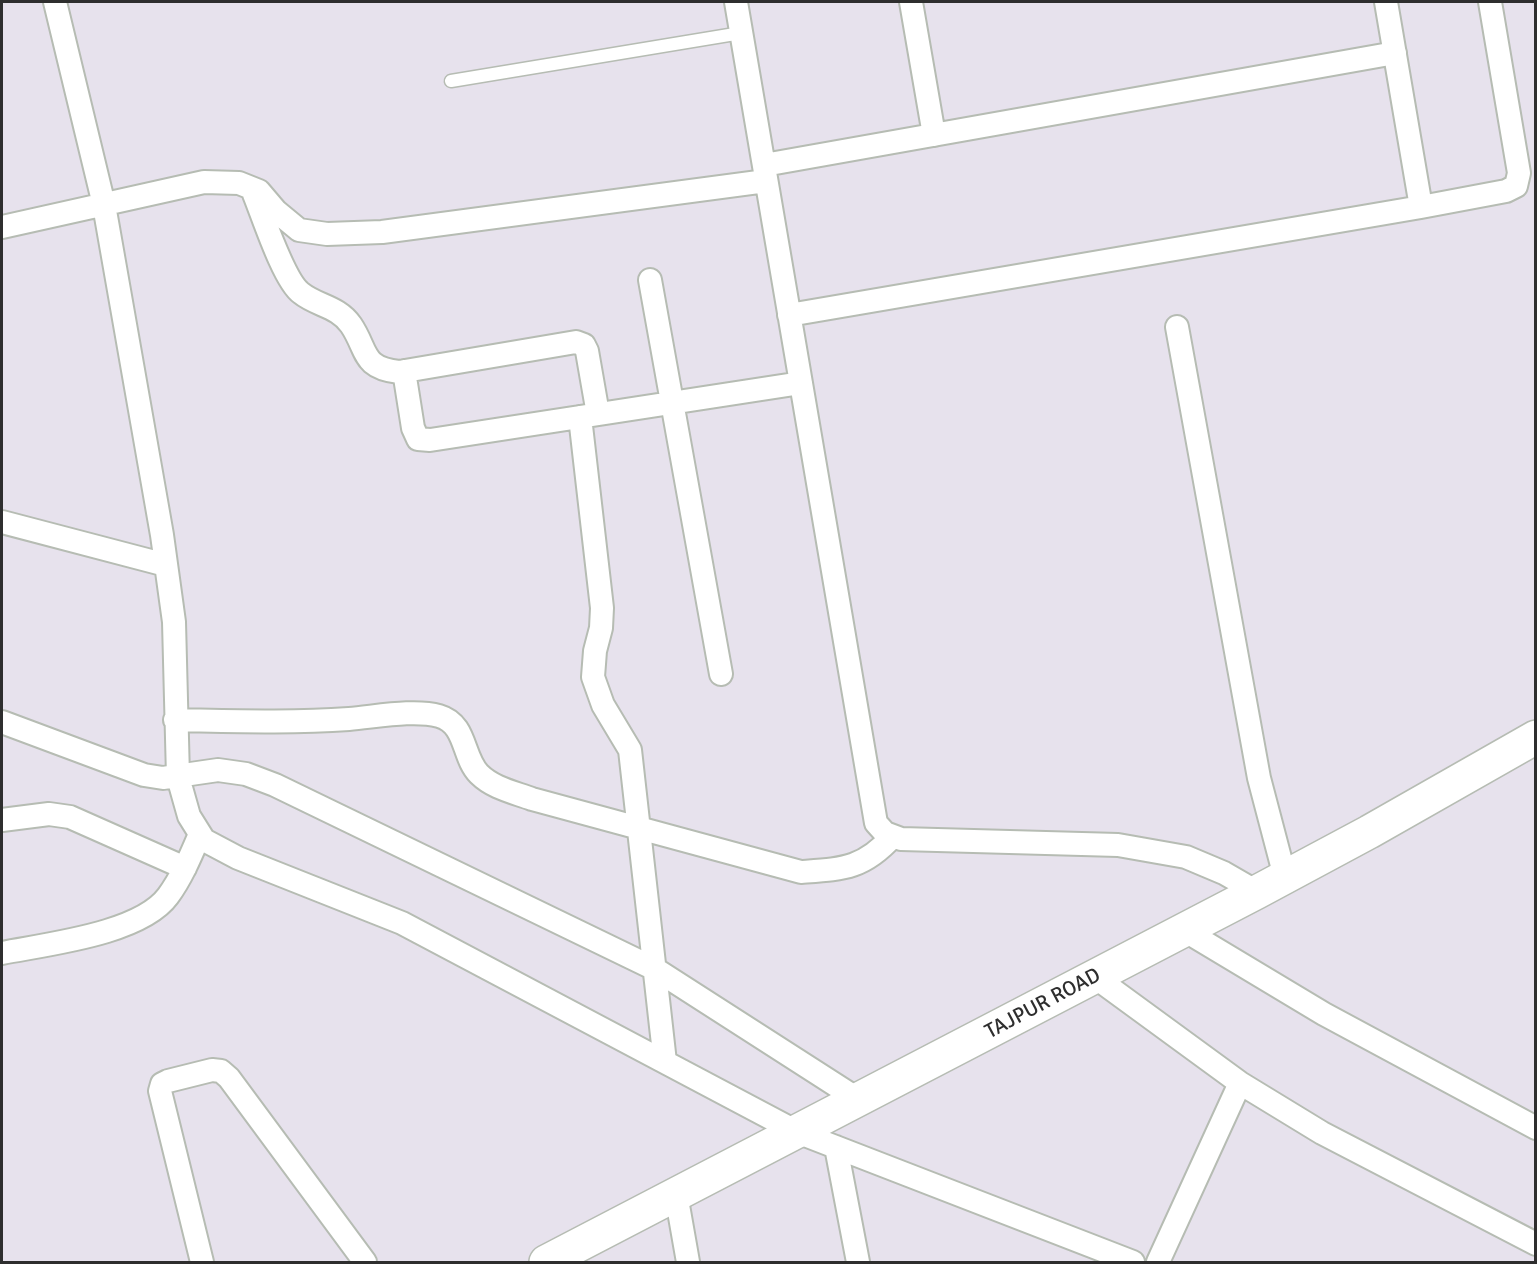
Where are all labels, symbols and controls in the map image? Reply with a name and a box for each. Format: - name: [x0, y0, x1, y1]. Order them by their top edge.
- street label: TAJPUR ROAD: [981, 963, 1105, 1045]

